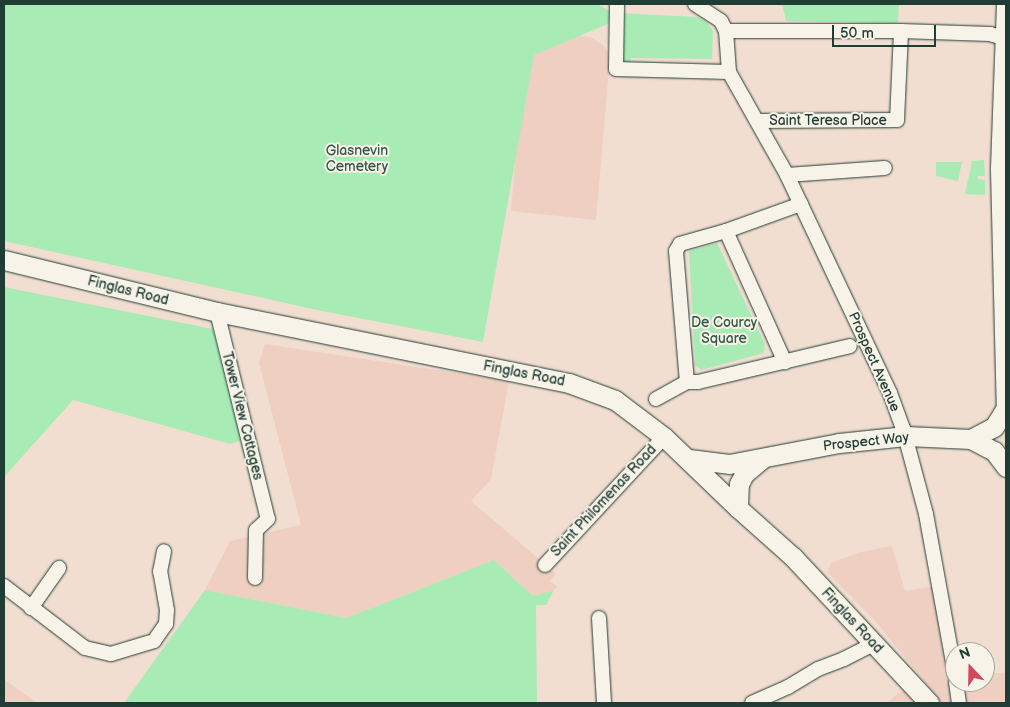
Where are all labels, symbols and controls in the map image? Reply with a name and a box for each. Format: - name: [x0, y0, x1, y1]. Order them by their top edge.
- scale bar: [835, 15, 939, 47]
- text: 50 m: [840, 24, 874, 43]
- street label: Saint Teresa Place: [769, 113, 887, 129]
- park label: Glasnevin Cemetery: [326, 143, 388, 176]
- street label: Finglas Road: [86, 273, 170, 309]
- street label: Prospect Avenue: [844, 310, 904, 414]
- park label: De Courcy Square: [691, 315, 757, 348]
- street label: Tower View Cottages: [218, 350, 266, 482]
- street label: Finglas Road: [482, 358, 566, 390]
- street label: Prospect Way: [822, 429, 910, 455]
- street label: Saint Philomenas Road: [548, 442, 660, 560]
- street label: Finglas Road: [818, 585, 886, 657]
- north arrow: [945, 642, 995, 692]
- text: N: [957, 644, 973, 663]

